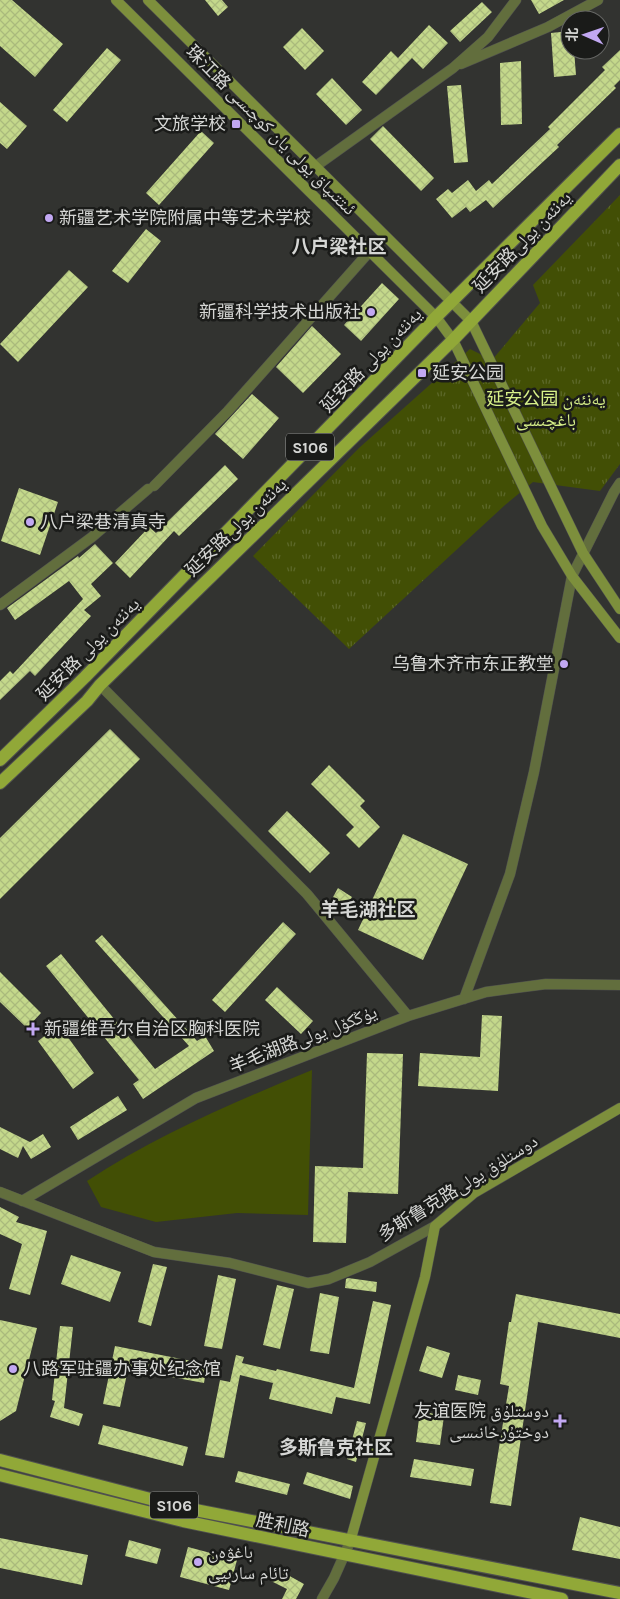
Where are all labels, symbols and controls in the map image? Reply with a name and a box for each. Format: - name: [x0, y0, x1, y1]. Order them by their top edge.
- north arrow: [560, 10, 610, 60]
- text: 北: [564, 27, 581, 42]
- street label: 珠江路 ئىتتىپاق يولى يان كوچىسى: [181, 40, 361, 220]
- place label: 文旅学校: [154, 113, 226, 135]
- marker: 文旅学校: [230, 118, 242, 130]
- street label: 延安路يەنئەن يولى: [468, 187, 576, 297]
- place label: 新疆艺术学院附属中等艺术学校: [59, 207, 311, 229]
- marker: 新疆艺术学院附属中等艺术学校: [43, 212, 55, 224]
- district label: 八户梁社区: [291, 236, 387, 258]
- place label: 新疆科学技术出版社: [199, 301, 361, 323]
- street label: 延安路 يەنئەن يولى: [316, 303, 426, 417]
- marker: 新疆科学技术出版社: [365, 306, 377, 318]
- place label: 延安公园: [432, 362, 504, 384]
- marker: 延安公园: [416, 367, 428, 379]
- park label: 延安公园 يەنئەن باغچىسى: [486, 388, 606, 431]
- road number: S106: [286, 434, 334, 461]
- street label: 延安路يەنئەن يولى: [181, 473, 291, 581]
- place label: 八户梁巷清真寺: [40, 511, 166, 533]
- marker: 八户梁巷清真寺: [24, 516, 36, 528]
- street label: 延安路 يەنئەن يولى: [32, 593, 144, 705]
- place label: 乌鲁木齐市东正教堂: [392, 653, 554, 675]
- marker: 乌鲁木齐市东正教堂: [558, 658, 570, 670]
- district label: 羊毛湖社区: [320, 899, 416, 921]
- street label: 羊毛湖路يۇڭكۆل يولى: [226, 1001, 380, 1077]
- place label: 新疆维吾尔自治区胸科医院: [44, 1018, 260, 1040]
- marker: 新疆维吾尔自治区胸科医院: [26, 1022, 40, 1036]
- street label: 多斯鲁克路دوستلۇق يولى: [374, 1130, 542, 1246]
- place label: 八路军驻疆办事处纪念馆: [23, 1358, 221, 1380]
- marker: 八路军驻疆办事处纪念馆: [7, 1363, 19, 1375]
- place label: 友谊医院 دوستلۇق دوختۇرخانىسى: [414, 1400, 549, 1443]
- marker: 友谊医院 دوستلۇق دوختۇرخانىسى: [553, 1414, 567, 1428]
- district label: 多斯鲁克社区: [279, 1437, 393, 1459]
- road number: S106: [150, 1492, 198, 1518]
- street label: 胜利路: [254, 1509, 312, 1541]
- place label: باغۋەن تائام سارىيى: [208, 1541, 288, 1585]
- marker: باغۋەن تائام سارىيى: [192, 1556, 204, 1568]

